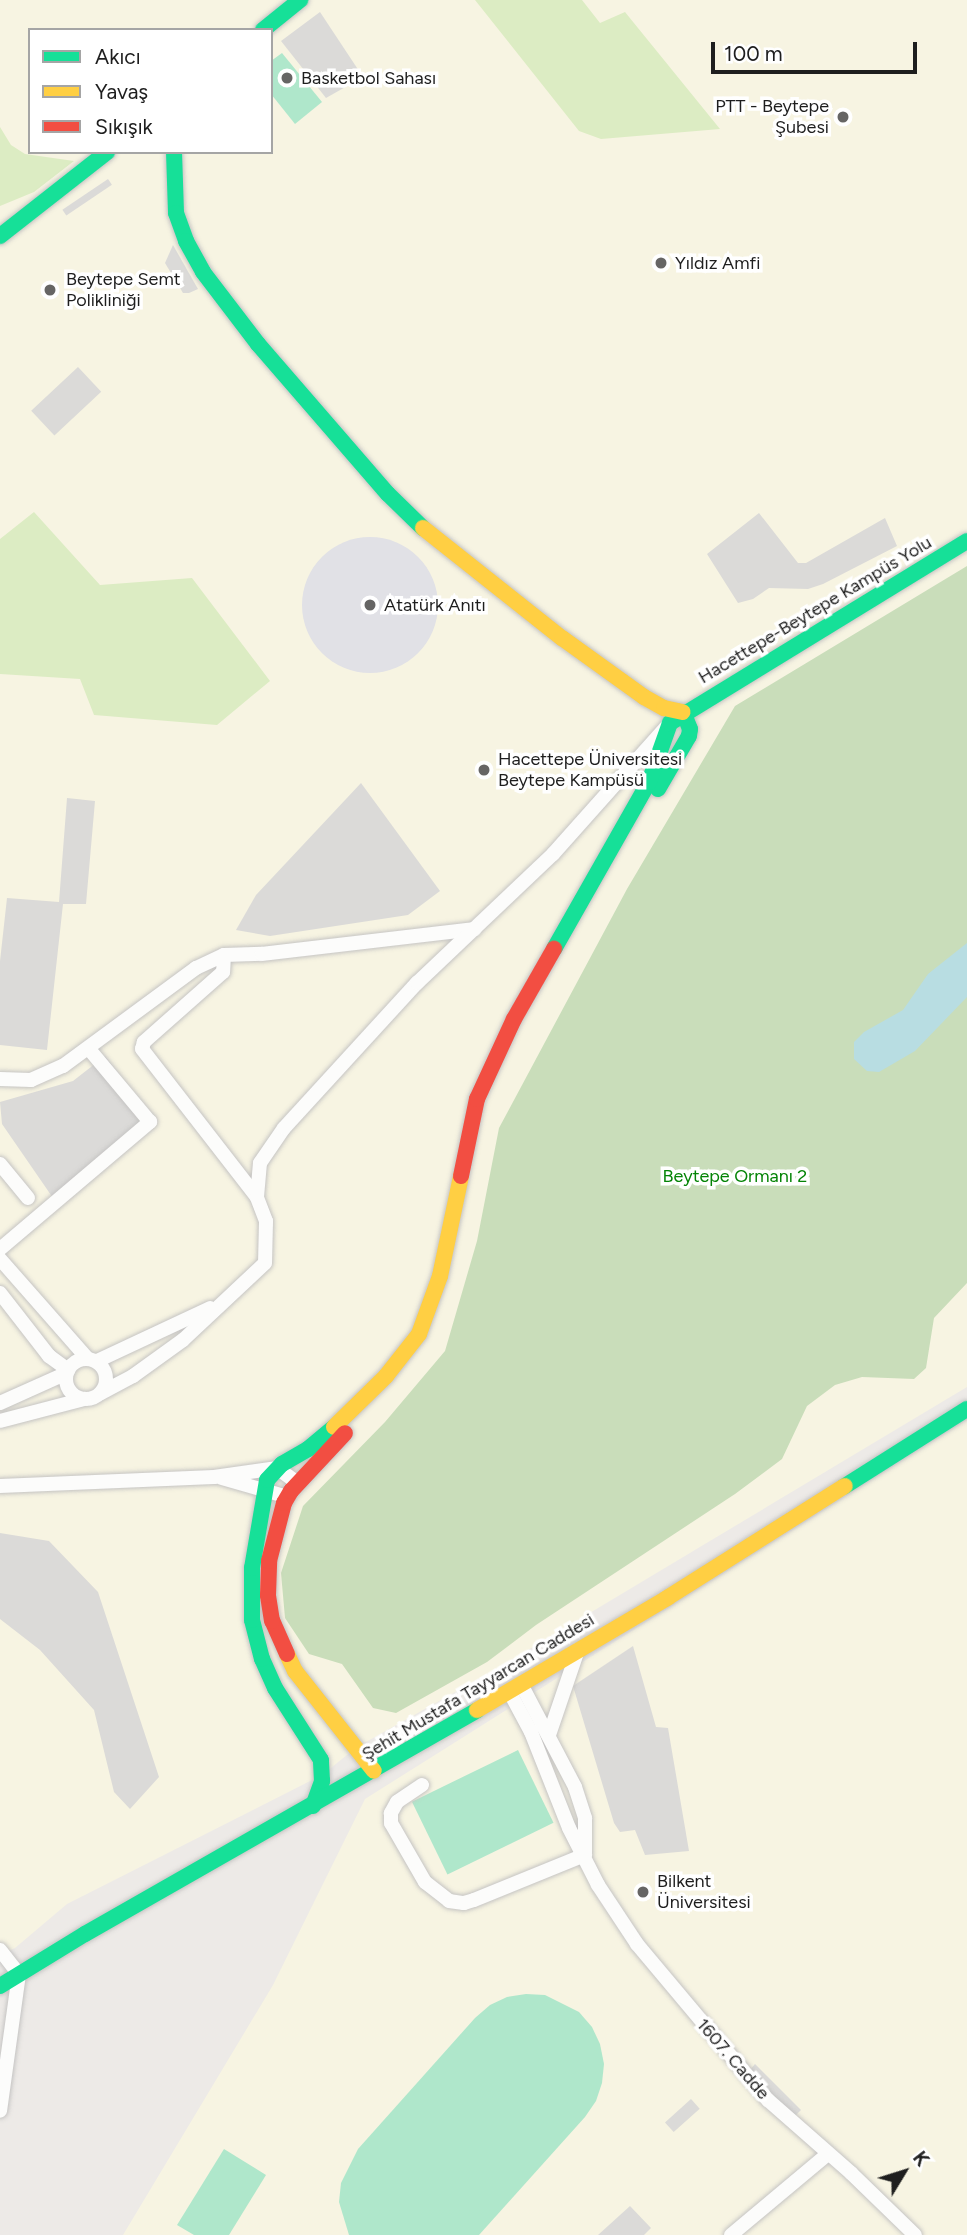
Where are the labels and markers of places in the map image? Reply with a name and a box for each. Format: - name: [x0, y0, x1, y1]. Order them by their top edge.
- place label: Basketbol Sahası: [301, 67, 436, 89]
- marker: Basketbol Sahası: [279, 70, 295, 86]
- place label: PTT - Beytepe Şubesi: [715, 96, 829, 138]
- marker: PTT - Beytepe Şubesi: [835, 109, 851, 125]
- place label: Yıldız Amfi: [675, 252, 760, 274]
- marker: Yıldız Amfi: [653, 255, 669, 271]
- place label: Beytepe Semt Polikliniği: [66, 269, 181, 312]
- marker: Beytepe Semt Polikliniği: [40, 280, 60, 300]
- place label: Atatürk Anıtı: [384, 594, 486, 616]
- marker: Atatürk Anıtı: [362, 597, 378, 613]
- place label: Hacettepe Üniversitesi Beytepe Kampüsü: [498, 749, 682, 792]
- marker: Hacettepe Üniversitesi Beytepe Kampüsü: [476, 762, 492, 778]
- place label: Bilkent Üniversitesi: [657, 1871, 751, 1913]
- marker: Bilkent Üniversitesi: [635, 1884, 651, 1900]

